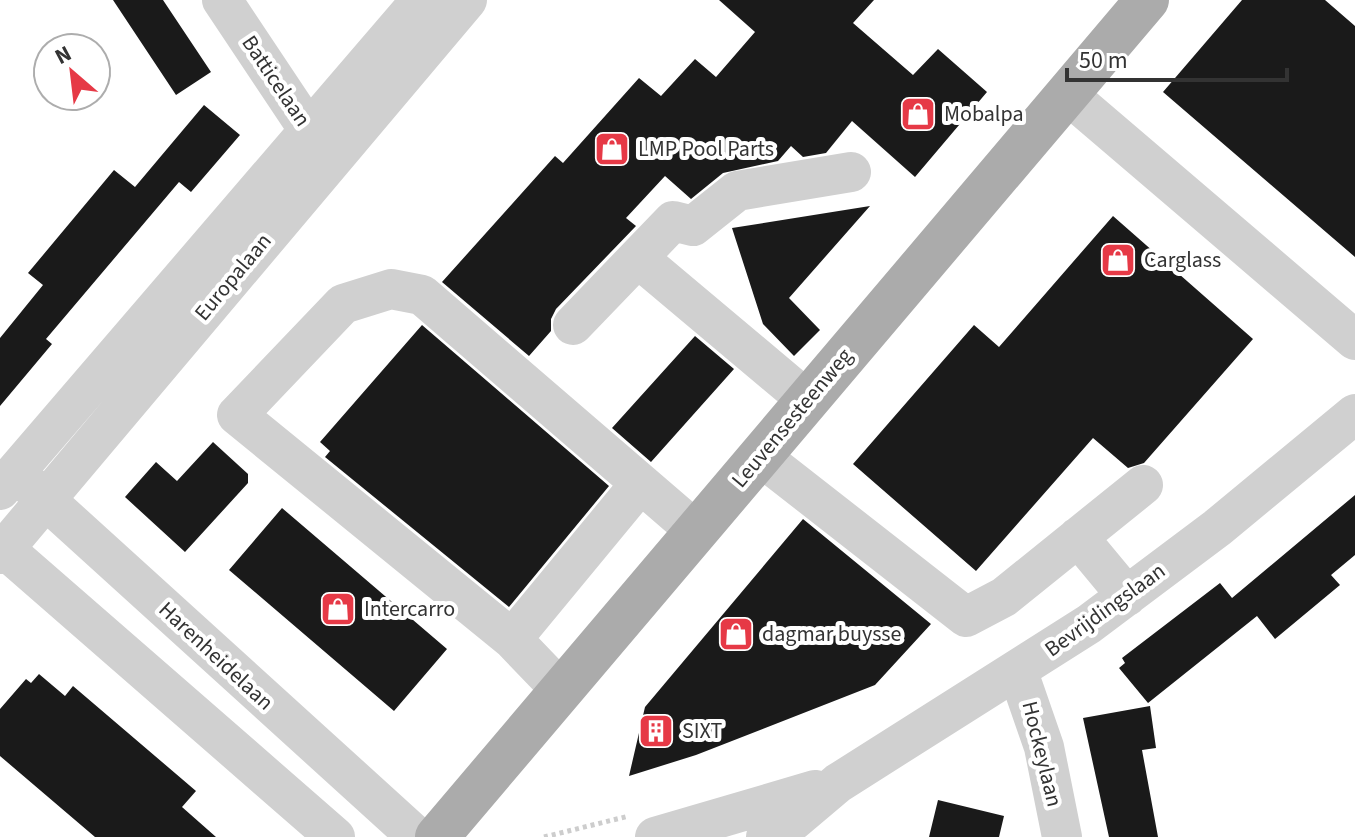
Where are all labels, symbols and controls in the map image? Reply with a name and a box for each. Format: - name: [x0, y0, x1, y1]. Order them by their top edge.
- street label: Batticelaan: [234, 29, 318, 133]
- north arrow: [32, 32, 112, 112]
- scale bar: [1067, 32, 1287, 82]
- text: N: [49, 38, 77, 73]
- text: 50 m: [1079, 43, 1128, 78]
- shop icon: Mobalpa: [899, 95, 937, 133]
- place label: Mobalpa: [944, 98, 1023, 130]
- shop icon: LMP Pool Parts: [593, 130, 631, 168]
- place label: LMP Pool Parts: [638, 133, 774, 165]
- street label: Europalaan: [187, 226, 279, 328]
- shop icon: Carglass: [1099, 241, 1137, 279]
- place label: Carglass: [1144, 244, 1221, 276]
- street label: Leuvensesteenweg: [724, 341, 860, 495]
- street label: Bevrijdingslaan: [1038, 555, 1172, 665]
- shop icon: Intercarro: [319, 590, 357, 628]
- place label: Intercarro: [364, 593, 455, 625]
- street label: Harenheidelaan: [151, 594, 281, 718]
- shop icon: dagmar buysse: [717, 615, 755, 653]
- place label: dagmar buysse: [762, 618, 902, 650]
- street label: Hockeylaan: [1013, 698, 1071, 810]
- building icon: SIXT: [637, 712, 675, 750]
- place label: SIXT: [682, 715, 722, 747]

